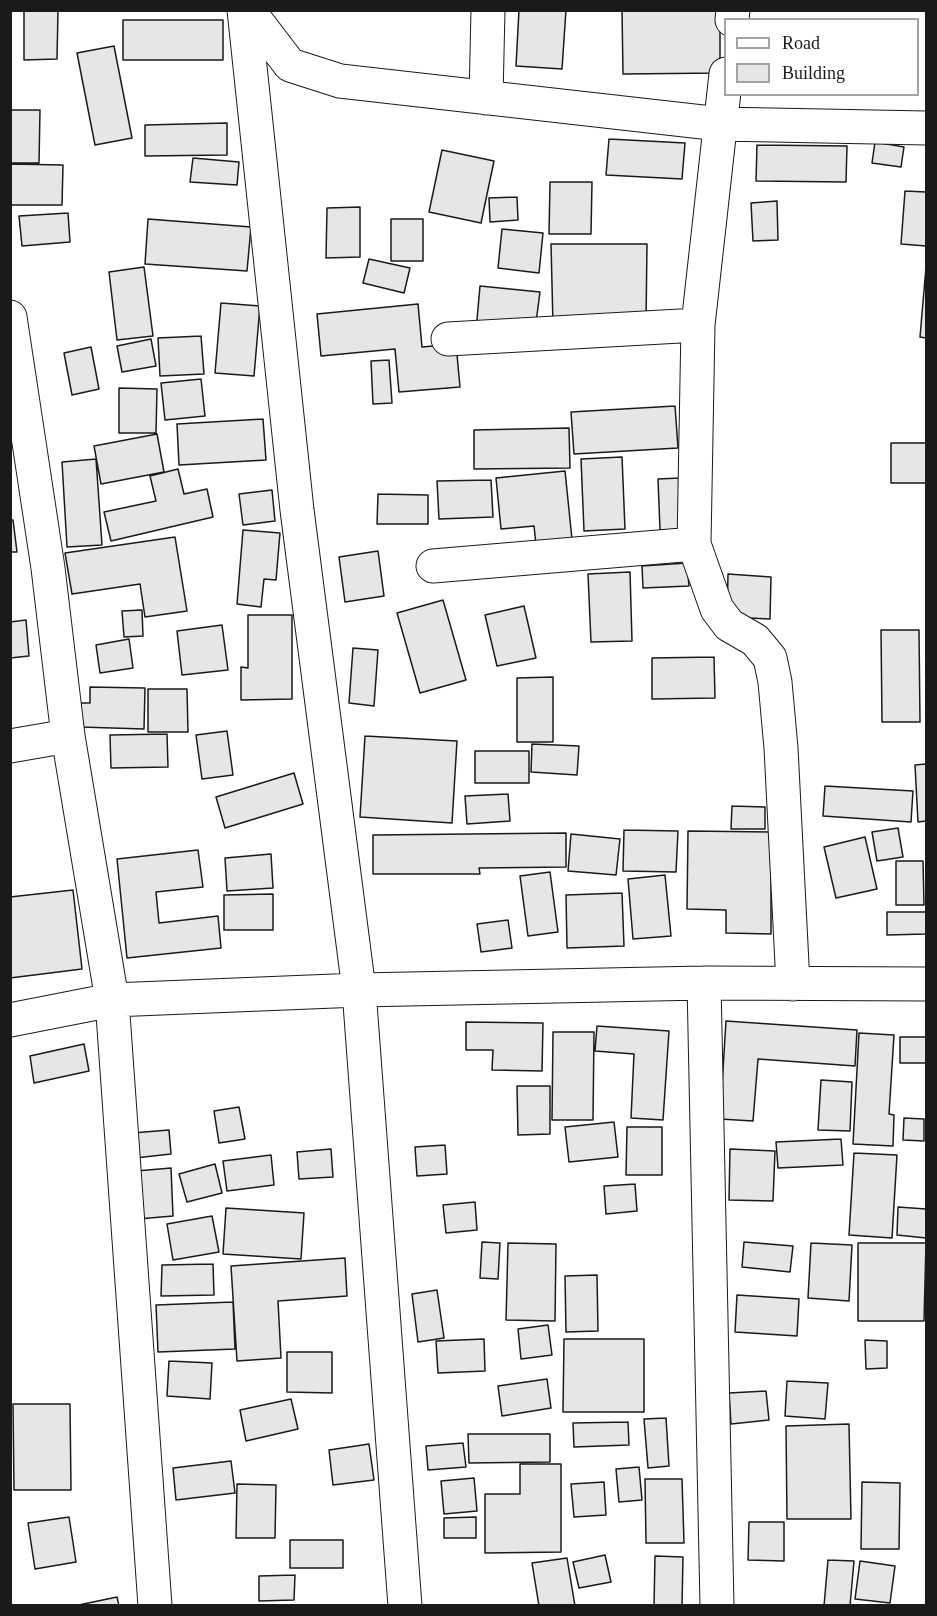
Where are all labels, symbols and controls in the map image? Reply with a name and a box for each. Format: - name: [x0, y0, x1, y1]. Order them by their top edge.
- legend: [724, 18, 919, 96]
- text: Road: [782, 33, 820, 53]
- text: Building: [782, 63, 845, 83]

